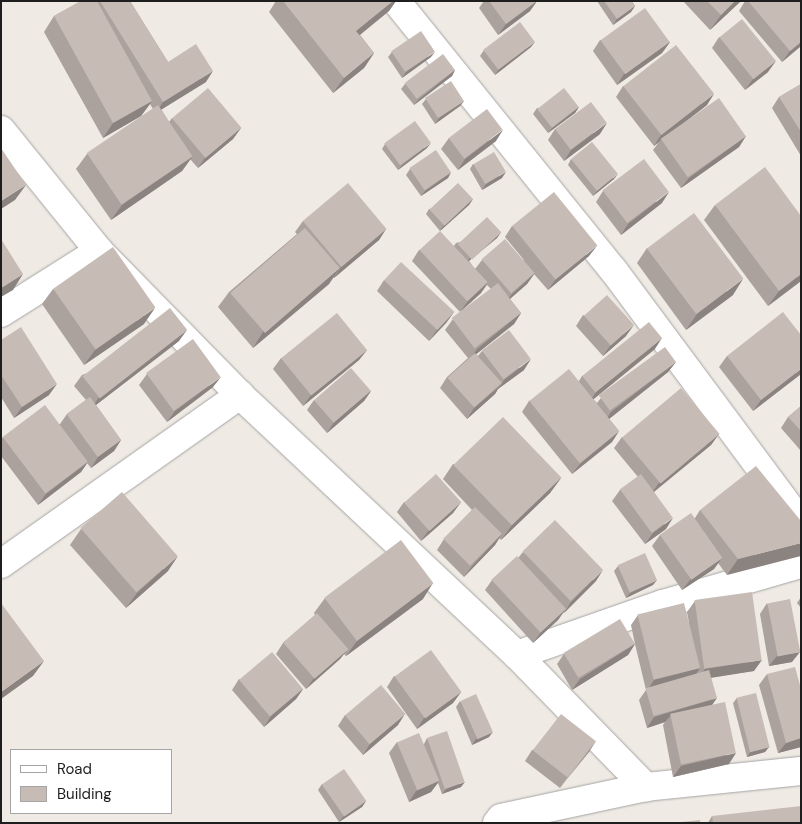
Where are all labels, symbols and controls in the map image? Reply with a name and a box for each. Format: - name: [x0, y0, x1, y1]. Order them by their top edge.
- legend: [10, 749, 172, 814]
- text: Road: [57, 759, 92, 779]
- text: Building: [57, 784, 112, 804]

